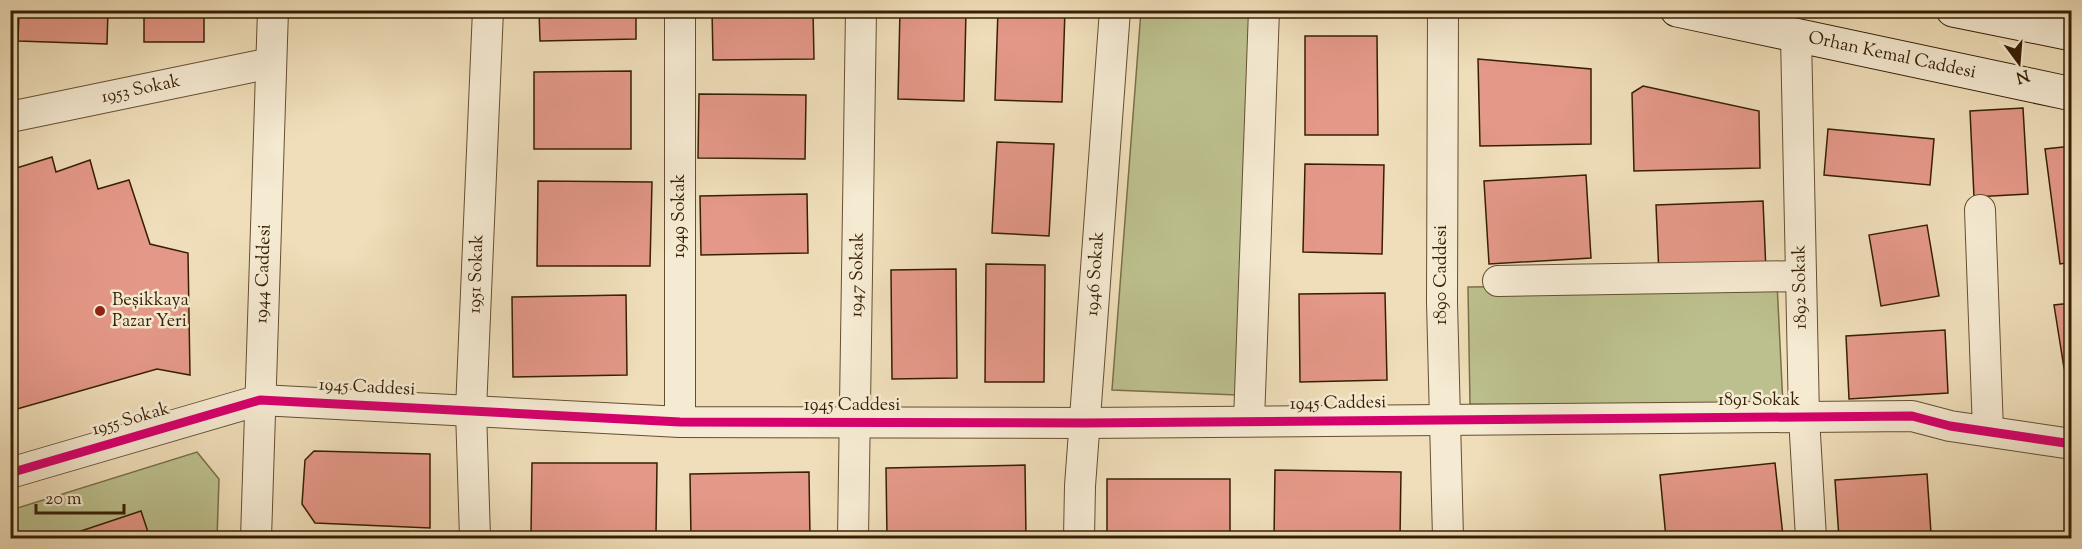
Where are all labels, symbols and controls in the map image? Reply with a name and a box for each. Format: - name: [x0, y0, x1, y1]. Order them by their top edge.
- street label: Orhan Kemal Caddesi: [1806, 26, 1978, 86]
- north arrow: [1989, 33, 2049, 93]
- text: N: [2013, 62, 2032, 88]
- street label: 1953 Sokak: [99, 69, 183, 111]
- street label: 1949 Sokak: [667, 174, 693, 258]
- street label: 1944 Caddesi: [249, 224, 279, 324]
- street label: 1890 Caddesi: [1429, 225, 1455, 325]
- street label: 1946 Sokak: [1080, 231, 1112, 317]
- street label: 1947 Sokak: [844, 232, 872, 318]
- street label: 1951 Sokak: [463, 234, 491, 314]
- street label: 1892 Sokak: [1787, 244, 1815, 329]
- place label: Beşikkaya Pazar Yeri: [112, 288, 189, 335]
- marker: Beşikkaya Pazar Yeri: [93, 304, 107, 318]
- street label: 1945 Caddesi: [318, 372, 416, 404]
- street label: 1891 Sokak: [1718, 388, 1800, 414]
- street label: 1945 Caddesi: [1289, 390, 1387, 418]
- street label: 1945 Caddesi: [804, 393, 900, 419]
- street label: 1955 Sokak: [89, 396, 173, 443]
- scale bar: [36, 477, 124, 515]
- text: 20 m: [45, 487, 82, 513]

